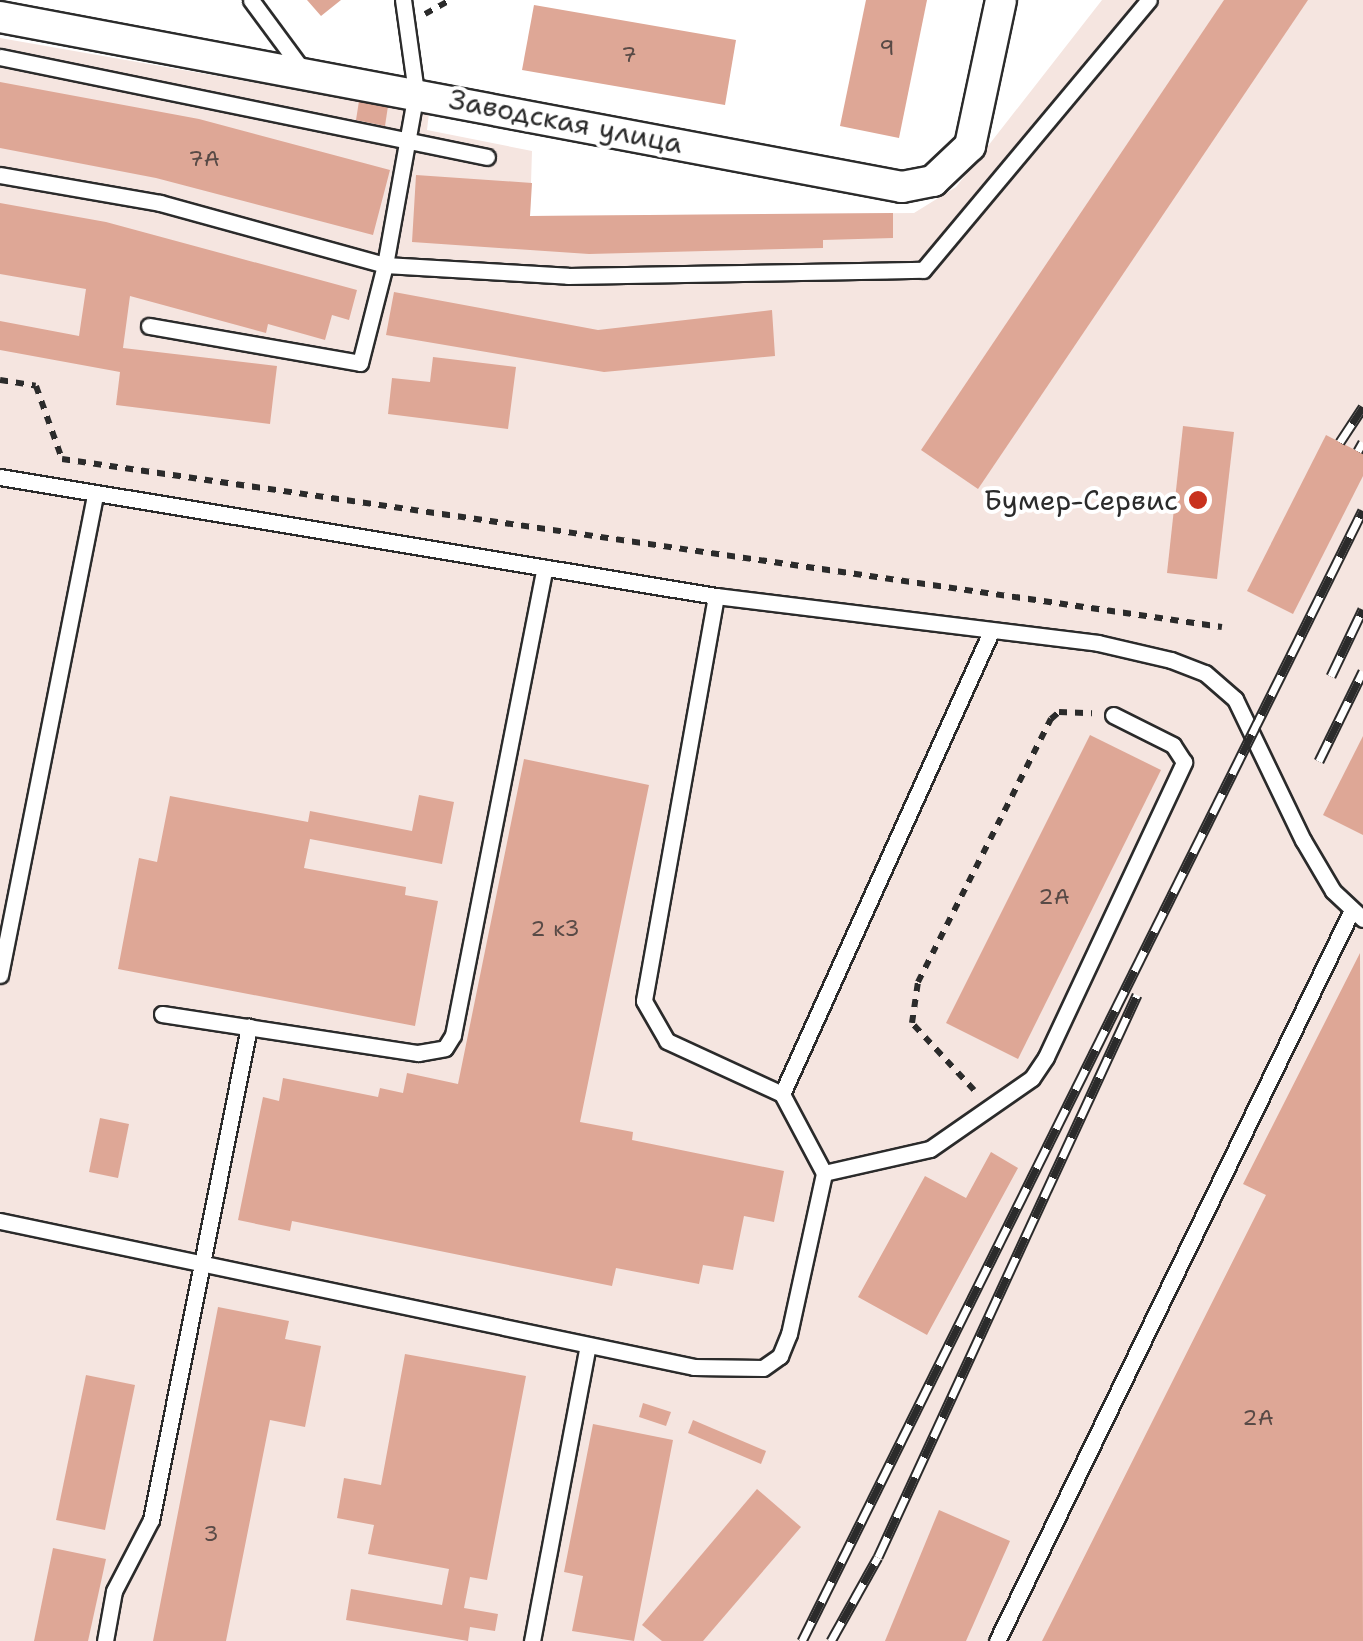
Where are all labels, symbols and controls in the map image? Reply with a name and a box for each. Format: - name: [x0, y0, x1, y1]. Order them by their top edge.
- house number: 9: [879, 35, 895, 61]
- house number: 7: [621, 42, 637, 68]
- street label: Заводская улица: [446, 82, 686, 160]
- house number: 7А: [188, 146, 220, 172]
- place label: Бумер-Сервис: [984, 483, 1178, 517]
- marker: Бумер-Сервис: [1187, 489, 1209, 511]
- house number: 2А: [1038, 884, 1070, 910]
- house number: 2 к3: [530, 916, 580, 942]
- house number: 2А: [1242, 1405, 1274, 1431]
- house number: 3: [203, 1521, 219, 1547]

